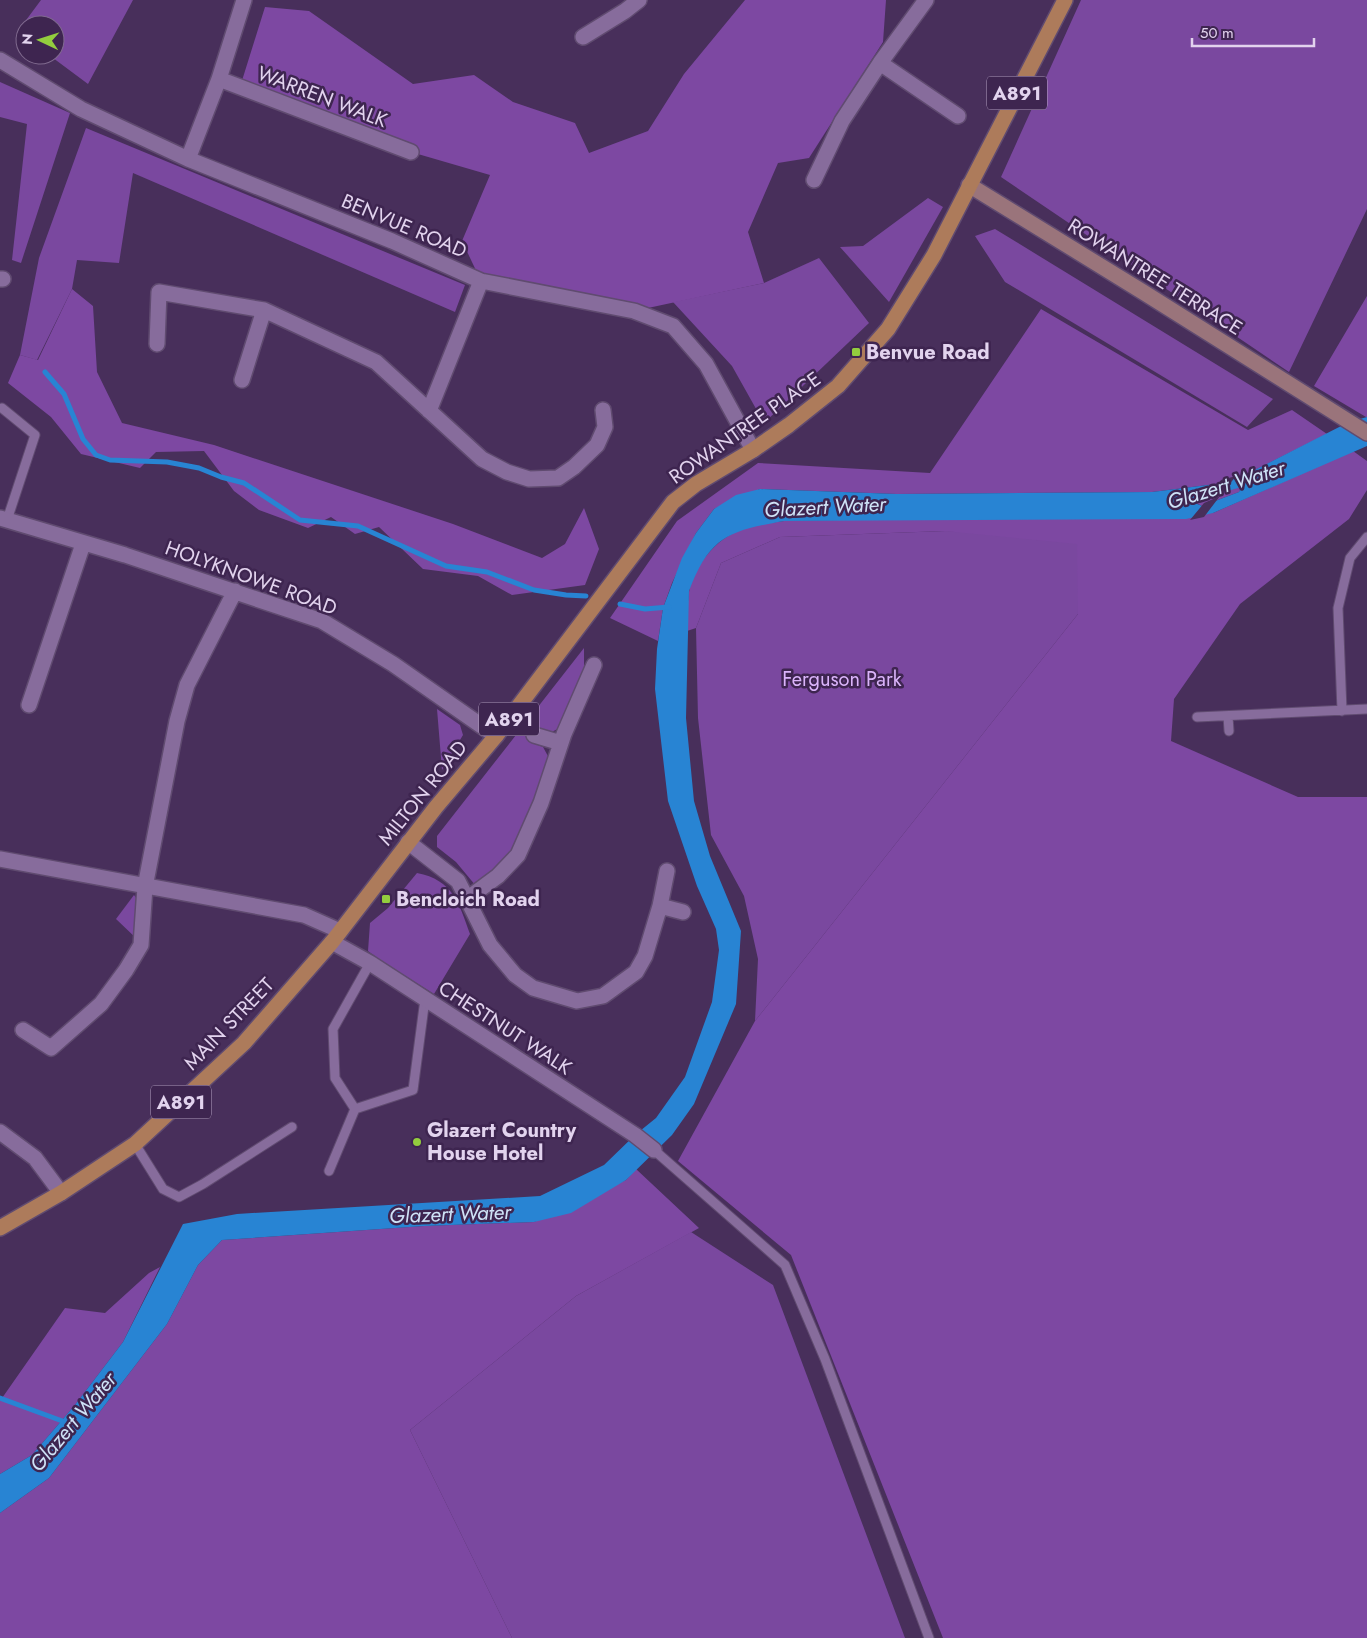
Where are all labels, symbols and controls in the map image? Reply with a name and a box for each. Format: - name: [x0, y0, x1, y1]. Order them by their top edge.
- north arrow: [15, 15, 65, 65]
- scale bar: [1192, 15, 1314, 47]
- text: 50 m: [1200, 22, 1234, 44]
- text: N: [17, 33, 37, 45]
- street label: WARREN WALK: [253, 59, 392, 135]
- road number: A891: [987, 76, 1047, 110]
- street label: BENVUE ROAD: [337, 187, 471, 265]
- street label: ROWANTREE TERRACE: [1062, 211, 1248, 343]
- place label: Benvue Road: [866, 338, 990, 367]
- marker: Benvue Road: [850, 346, 862, 358]
- street label: ROWANTREE PLACE: [663, 365, 827, 491]
- water label: Glazert Water: [1163, 453, 1290, 517]
- water label: Glazert Water: [763, 489, 888, 525]
- street label: HOLYKNOWE ROAD: [161, 533, 341, 623]
- park label: Ferguson Park: [782, 665, 902, 694]
- road number: A891: [479, 702, 539, 736]
- street label: MILTON ROAD: [372, 734, 474, 852]
- place label: Bencloich Road: [396, 885, 540, 914]
- marker: Bencloich Road: [380, 893, 392, 905]
- street label: MAIN STREET: [177, 971, 281, 1077]
- street label: CHESTNUT WALK: [433, 974, 578, 1082]
- road number: A891: [151, 1086, 211, 1118]
- place label: Glazert Country House Hotel: [427, 1116, 577, 1168]
- marker: Glazert Country House Hotel: [411, 1136, 423, 1148]
- water label: Glazert Water: [389, 1197, 512, 1231]
- water label: Glazert Water: [22, 1365, 124, 1478]

